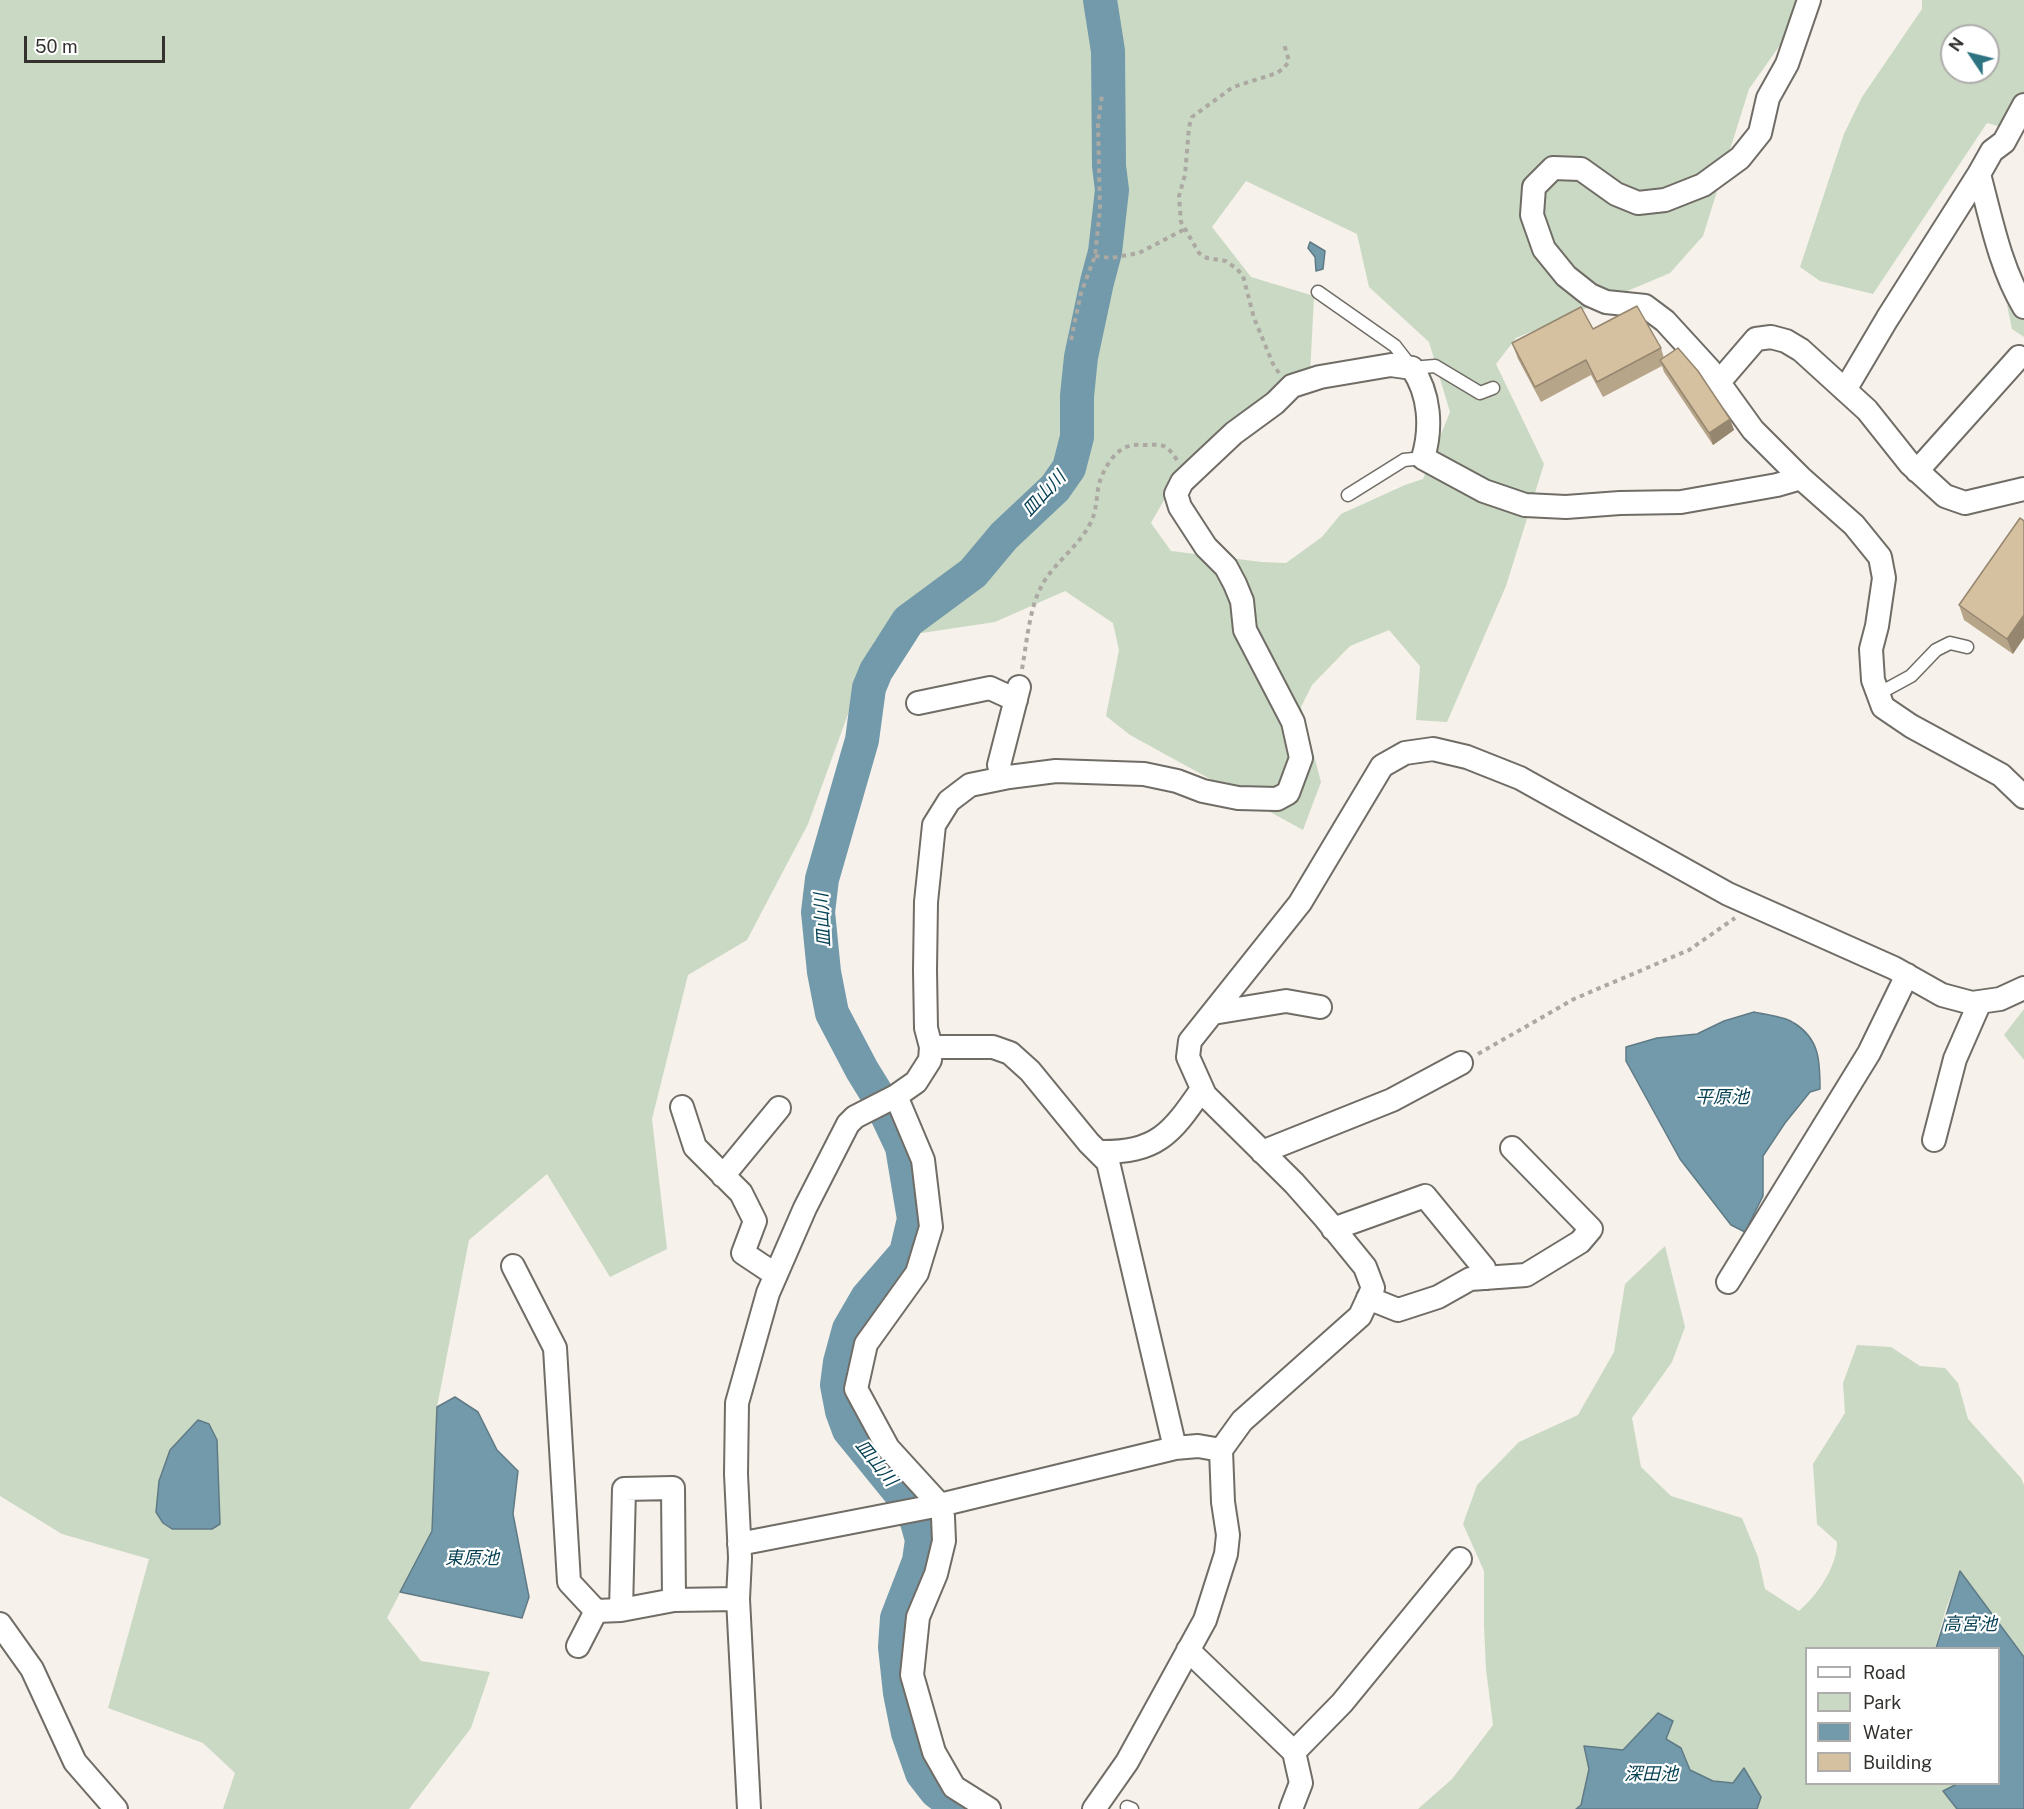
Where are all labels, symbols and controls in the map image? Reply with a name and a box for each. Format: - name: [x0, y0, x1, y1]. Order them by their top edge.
- scale bar: [27, 24, 168, 62]
- north arrow: [1940, 24, 2000, 84]
- text: N: [1945, 34, 1968, 55]
- text: 50 m: [35, 36, 78, 57]
- water label: 皿山川: [1018, 467, 1070, 521]
- water label: 皿山川: [811, 892, 835, 948]
- water label: 平原池: [1695, 1086, 1749, 1108]
- water label: 皿山川: [851, 1435, 901, 1491]
- water label: 東原池: [445, 1547, 499, 1569]
- water label: 高宮池: [1943, 1613, 1997, 1635]
- legend: [1805, 1647, 2000, 1785]
- text: Road: [1863, 1662, 1906, 1683]
- text: Park: [1863, 1692, 1901, 1713]
- text: Water: [1863, 1722, 1913, 1743]
- text: Building: [1863, 1752, 1932, 1773]
- water label: 深田池: [1624, 1763, 1678, 1785]

